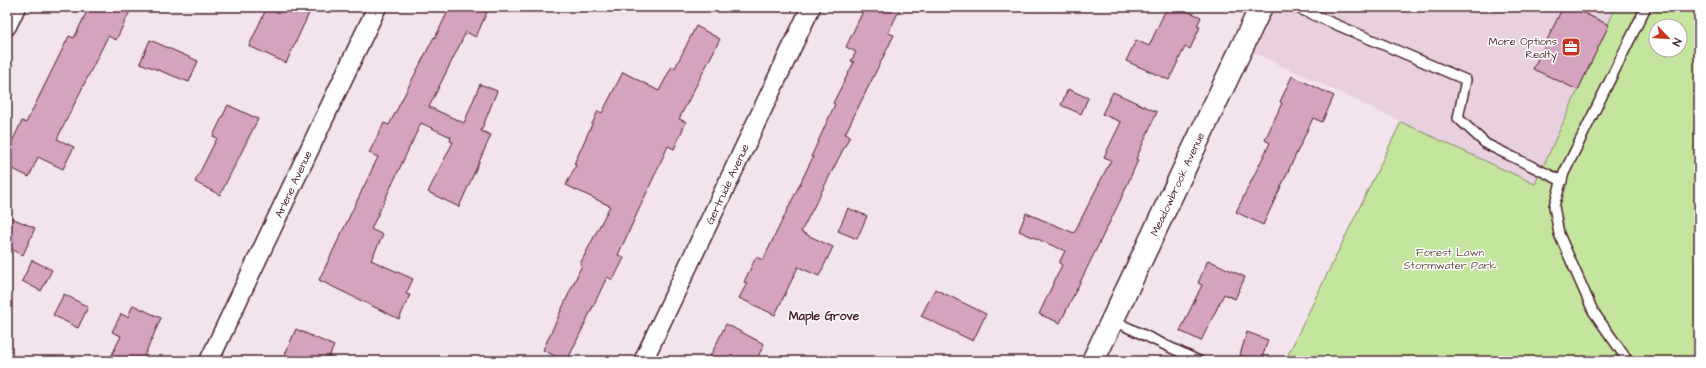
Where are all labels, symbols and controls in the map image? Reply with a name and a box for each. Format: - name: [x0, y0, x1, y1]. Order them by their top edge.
- north arrow: [1648, 18, 1688, 58]
- place label: More Options Realty: [1488, 34, 1557, 63]
- office icon: More Options Realty: [1560, 36, 1582, 58]
- text: N: [1668, 36, 1685, 48]
- street label: Meadowbrook Avenue: [1147, 130, 1208, 239]
- street label: Gertrude Avenue: [702, 141, 753, 227]
- street label: Arlene Avenue: [271, 148, 316, 220]
- park label: Forest Lawn Stormwater Park: [1403, 245, 1497, 273]
- district label: Maple Grove: [789, 308, 860, 326]

